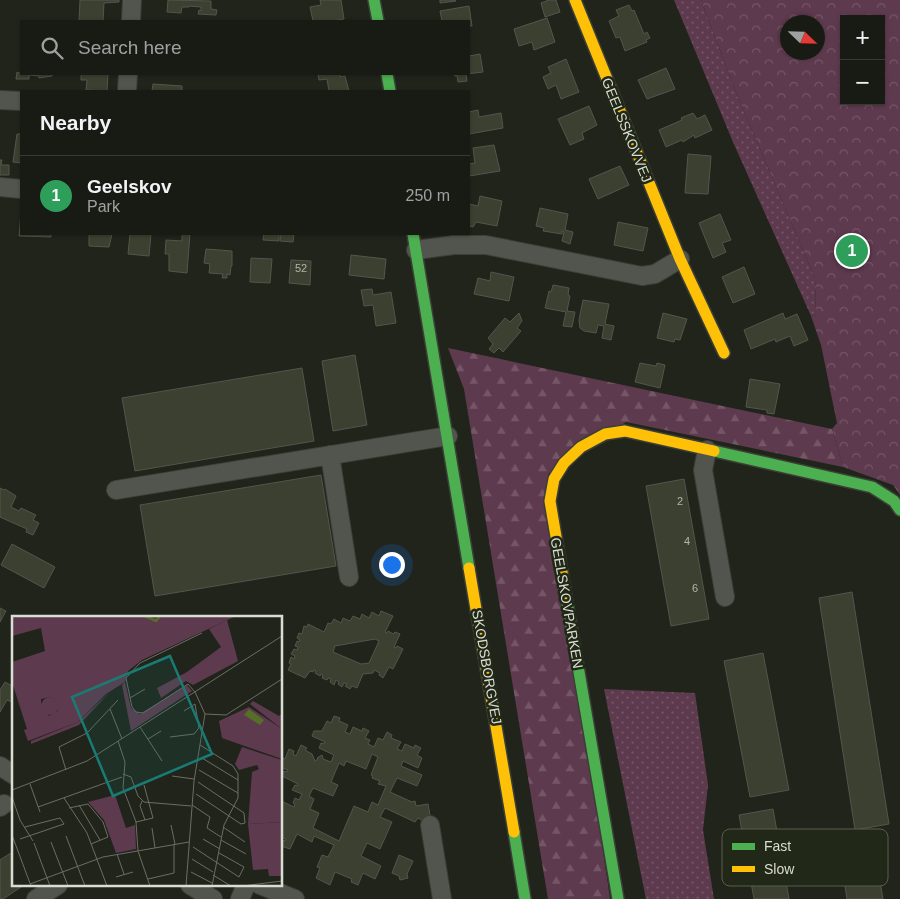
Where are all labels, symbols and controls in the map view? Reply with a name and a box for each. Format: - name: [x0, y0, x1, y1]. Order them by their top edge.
- north arrow: [780, 15, 825, 60]
- map controls: [840, 15, 885, 105]
- button: +: [840, 15, 885, 60]
- search box: [20, 20, 470, 75]
- icon: search: [38, 34, 66, 62]
- text: Search here: [78, 37, 182, 58]
- button: −: [840, 60, 885, 105]
- street label: GEELSSKOVVEJ: [599, 75, 655, 185]
- text: Nearby: [40, 111, 111, 134]
- text: Geelskov: [87, 176, 172, 197]
- text: 1: [52, 187, 60, 204]
- text: 250 m: [406, 187, 450, 204]
- text: Park: [87, 198, 120, 215]
- pin: 1: [836, 232, 868, 270]
- house number: 52: [295, 262, 307, 274]
- house number: 2: [677, 495, 683, 507]
- house number: 4: [684, 535, 690, 547]
- street label: GEELSKOVPARKEN: [548, 536, 586, 670]
- your location: [379, 552, 405, 578]
- house number: 6: [692, 582, 698, 594]
- street label: SKODSBORGVEJ: [469, 609, 505, 725]
- inset map: [12, 616, 282, 886]
- legend: [722, 829, 888, 886]
- text: Fast: [764, 838, 791, 854]
- text: Slow: [764, 861, 795, 877]

